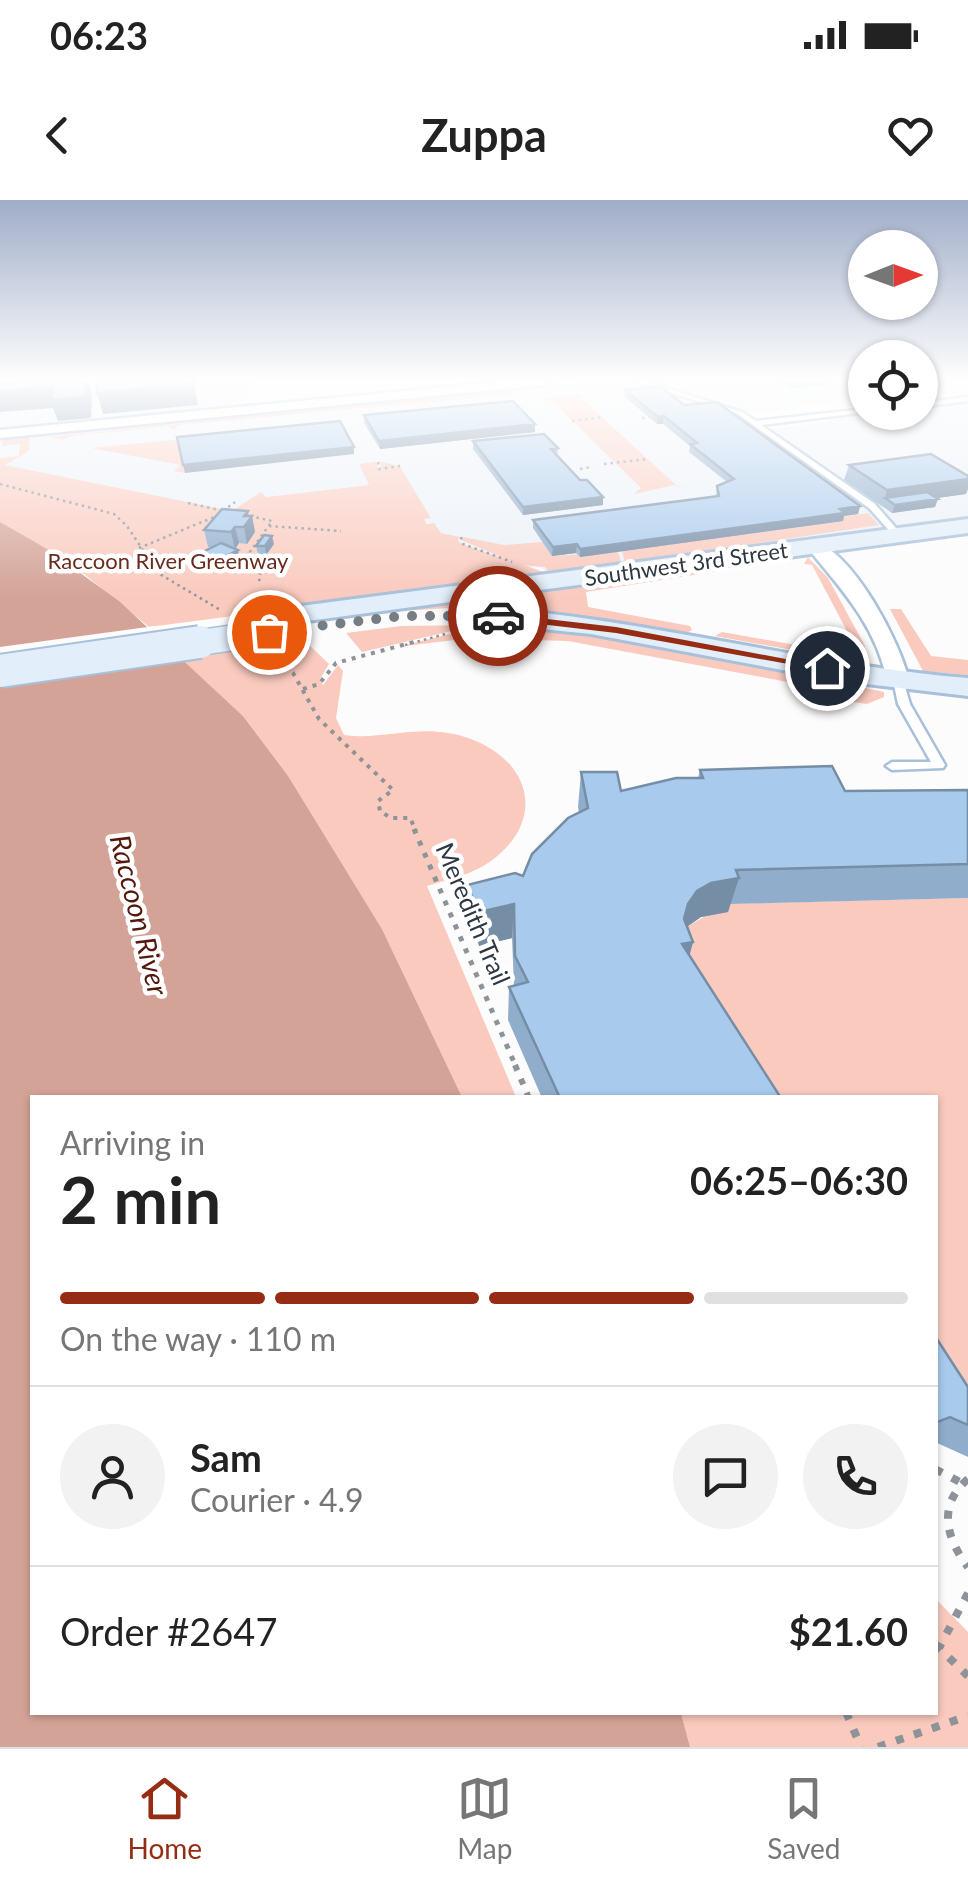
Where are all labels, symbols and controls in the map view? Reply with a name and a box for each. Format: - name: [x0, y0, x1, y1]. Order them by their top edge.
- text: 06:23: [50, 12, 148, 58]
- icon: back: [30, 108, 85, 163]
- text: Zuppa: [421, 108, 547, 162]
- icon: heart: [883, 108, 938, 163]
- north arrow: [848, 230, 938, 320]
- map controls: [848, 230, 938, 430]
- button: locate: [848, 340, 938, 430]
- street label: Southwest 3rd Street: [583, 536, 789, 591]
- park label: Raccoon River Greenway: [48, 547, 289, 574]
- courier: [448, 566, 548, 666]
- icon: car: [471, 589, 526, 644]
- pin: [227, 590, 312, 675]
- icon: bag: [242, 605, 297, 660]
- pin: [785, 626, 870, 711]
- icon: home: [800, 641, 855, 696]
- water label: Raccoon River: [104, 831, 176, 999]
- street label: Meredith Trail: [430, 838, 517, 989]
- text: Arriving in: [60, 1123, 205, 1162]
- text: 06:25–06:30: [690, 1157, 908, 1203]
- text: 2 min: [60, 1160, 221, 1238]
- text: On the way · 110 m: [60, 1319, 336, 1358]
- button: person: [60, 1424, 165, 1529]
- button: chat: [673, 1424, 778, 1529]
- button: phone: [803, 1424, 908, 1529]
- text: Sam: [190, 1434, 262, 1480]
- text: Courier · 4.9: [190, 1480, 364, 1519]
- text: Order #2647: [60, 1608, 277, 1654]
- text: $21.60: [789, 1608, 908, 1654]
- tab: Home: [128, 1771, 202, 1865]
- tab: Map: [457, 1771, 512, 1865]
- tab: Saved: [767, 1771, 840, 1865]

